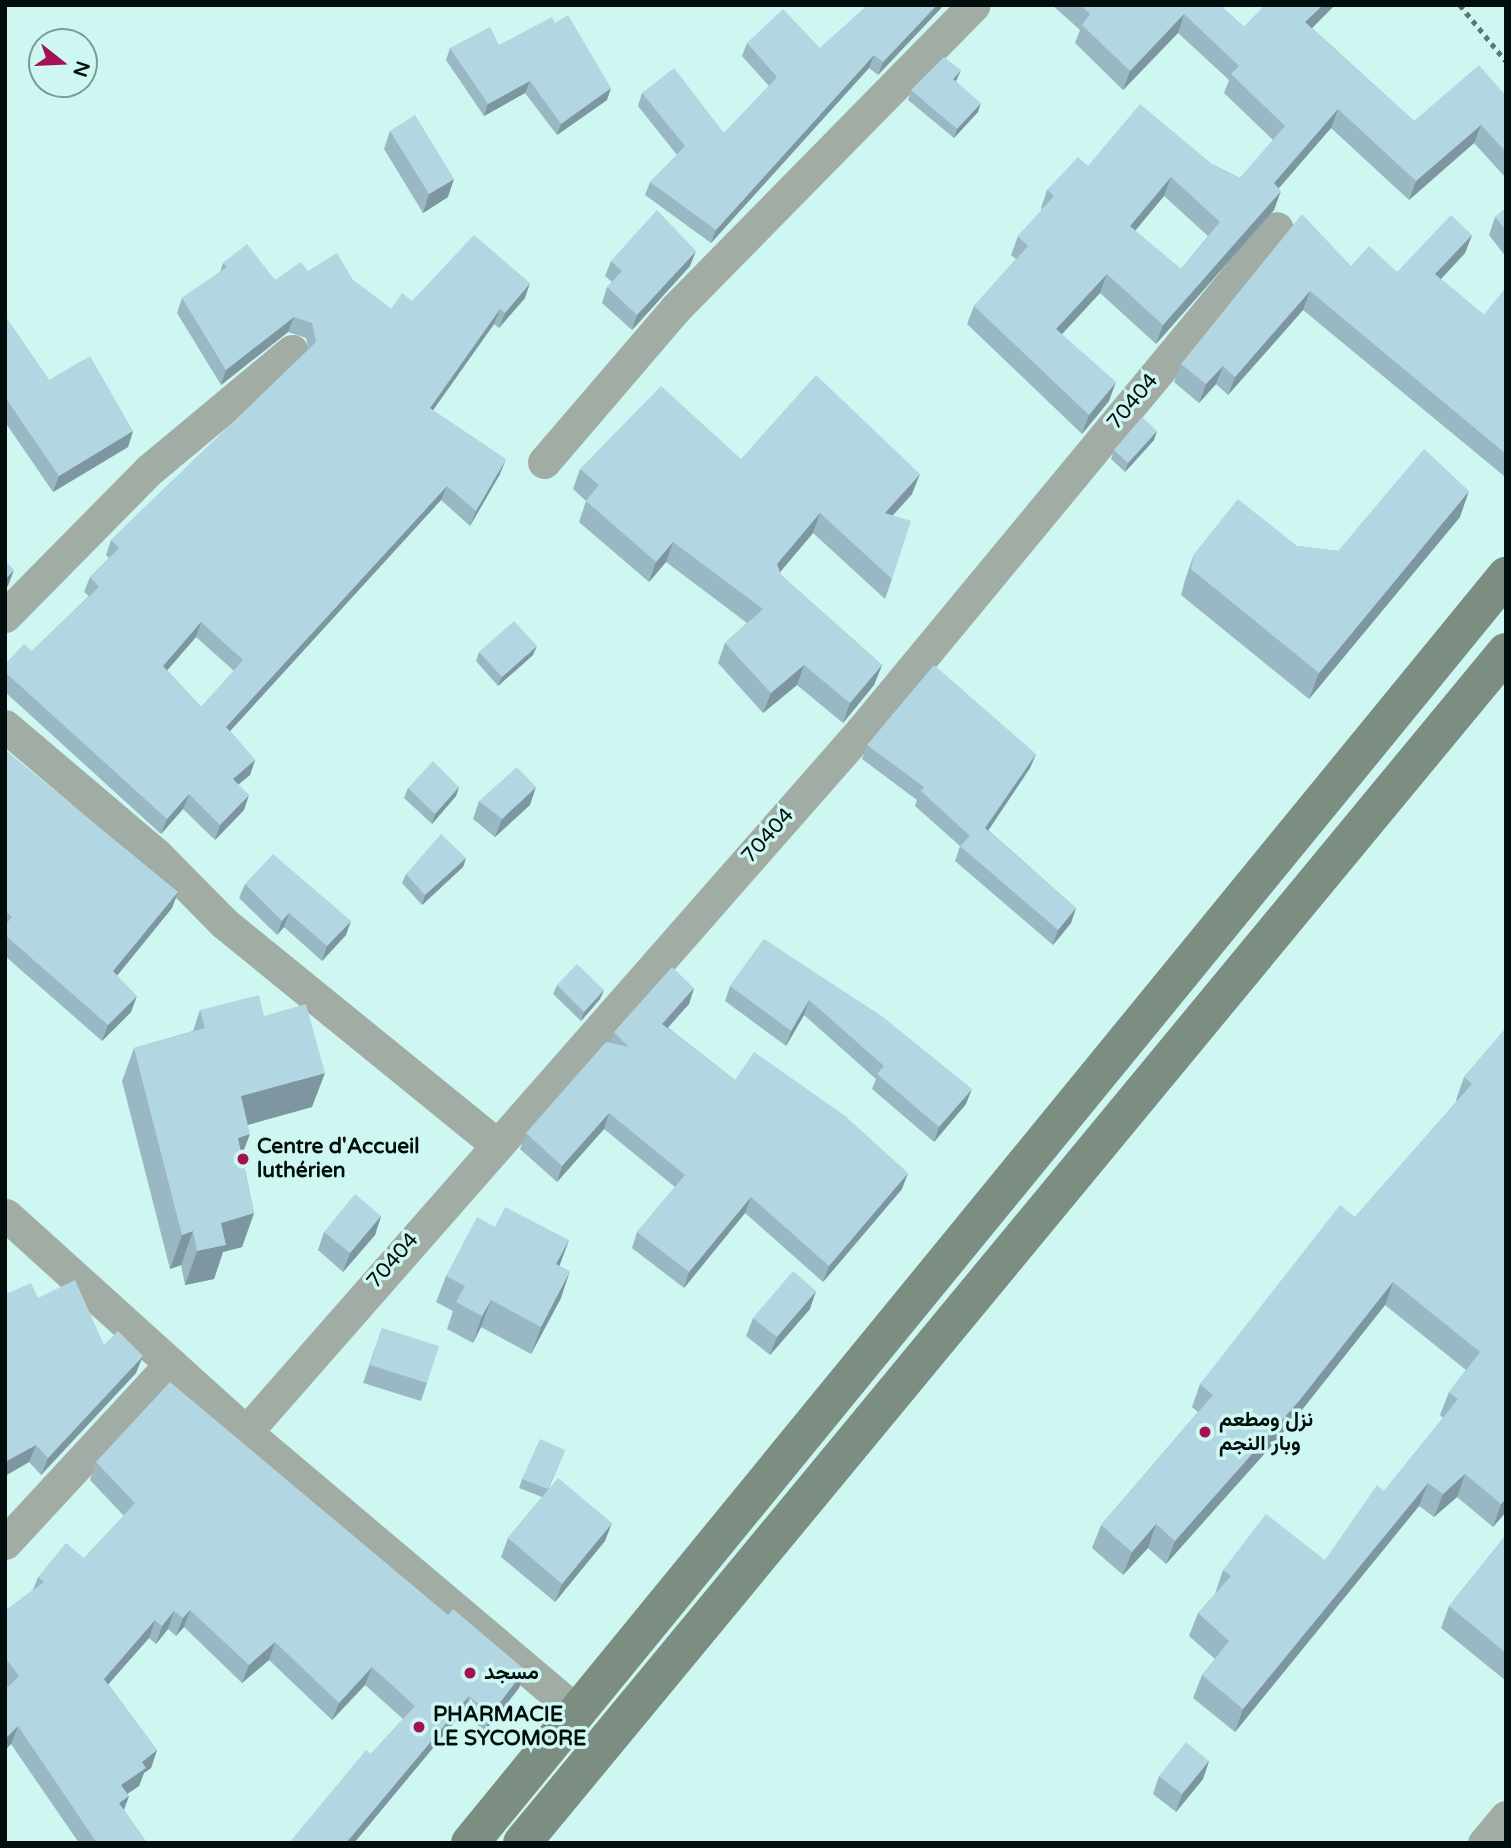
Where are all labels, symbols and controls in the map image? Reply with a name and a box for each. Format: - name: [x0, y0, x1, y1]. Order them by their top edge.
- north arrow: [28, 28, 98, 98]
- text: N: [68, 58, 94, 80]
- street label: 70404: [1102, 369, 1164, 435]
- street label: 70404: [737, 803, 799, 869]
- place label: Centre d'Accueil luthérien: [257, 1134, 420, 1184]
- marker: Centre d'Accueil luthérien: [235, 1151, 251, 1167]
- street label: 70404: [362, 1228, 424, 1294]
- place label: نزل ومطعم وبار النجم: [1219, 1407, 1313, 1457]
- marker: نزل ومطعم وبار النجم: [1197, 1424, 1213, 1440]
- place label: مسجد: [484, 1660, 539, 1686]
- marker: مسجد: [462, 1665, 478, 1681]
- place label: PHARMACIE LE SYCOMORE: [433, 1702, 586, 1752]
- marker: PHARMACIE LE SYCOMORE: [411, 1719, 427, 1735]

